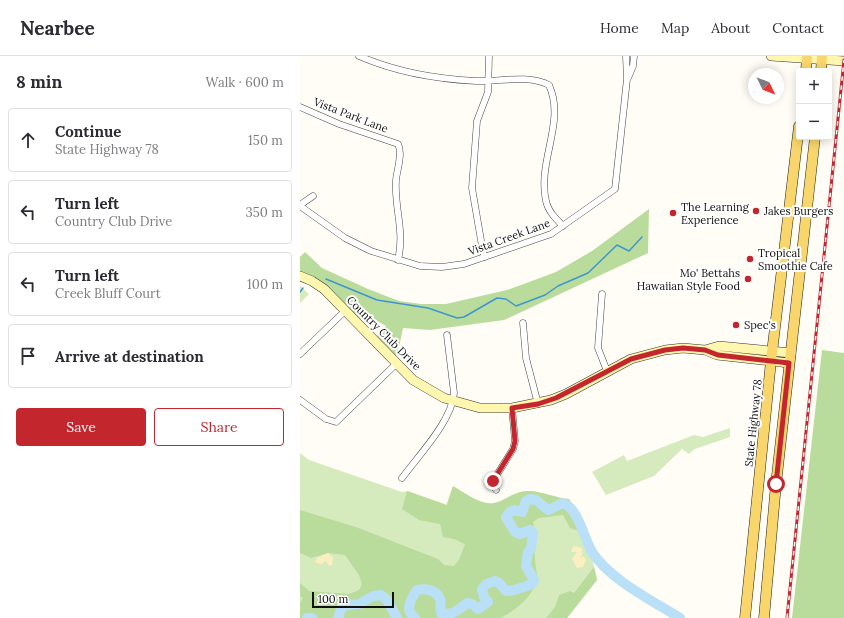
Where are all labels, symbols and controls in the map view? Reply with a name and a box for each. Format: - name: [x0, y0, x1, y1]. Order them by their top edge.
- text: Nearbee: [20, 16, 95, 40]
- text: Home: [600, 19, 639, 37]
- text: Map: [661, 19, 689, 37]
- text: About: [711, 19, 750, 37]
- text: Contact: [772, 19, 824, 37]
- north arrow: [748, 68, 784, 104]
- map controls: [796, 68, 832, 140]
- button: +: [796, 68, 832, 104]
- text: 8 min: [16, 71, 62, 93]
- text: Walk · 600 m: [206, 74, 284, 91]
- street label: Vista Park Lane: [311, 94, 390, 136]
- button: −: [796, 104, 832, 140]
- text: Continue: [55, 122, 121, 141]
- icon: ahead: [17, 129, 39, 151]
- text: 150 m: [248, 132, 283, 149]
- text: State Highway 78: [55, 141, 159, 158]
- text: Turn left: [55, 194, 119, 213]
- place label: The Learning Experience: [681, 200, 750, 227]
- icon: left: [17, 201, 39, 223]
- text: 350 m: [246, 204, 283, 221]
- place label: Jakes Burgers: [763, 204, 833, 218]
- marker: Jakes Burgers: [751, 206, 761, 216]
- marker: The Learning Experience: [668, 208, 678, 218]
- text: Country Club Drive: [55, 213, 172, 230]
- street label: Vista Creek Lane: [465, 216, 552, 259]
- place label: Tropical Smoothie Cafe: [758, 246, 833, 273]
- marker: Tropical Smoothie Cafe: [745, 254, 755, 264]
- text: Turn left: [55, 266, 119, 285]
- place label: Mo' Bettahs Hawaiian Style Food: [637, 266, 740, 293]
- icon: left: [17, 273, 39, 295]
- marker: Mo' Bettahs Hawaiian Style Food: [743, 274, 753, 284]
- text: 100 m: [247, 276, 283, 293]
- text: Creek Bluff Court: [55, 285, 161, 302]
- street label: Country Club Drive: [344, 293, 424, 373]
- place label: Spec's: [744, 318, 776, 332]
- marker: Spec's: [731, 320, 741, 330]
- icon: arrive: [17, 345, 39, 367]
- text: Arrive at destination: [55, 347, 204, 366]
- street label: State Highway 78: [741, 379, 765, 467]
- button: Save: [16, 408, 146, 446]
- button: Share: [154, 408, 284, 446]
- route end: [484, 472, 502, 490]
- route start: [767, 475, 785, 493]
- scale bar: [312, 590, 394, 609]
- text: 100 m: [318, 592, 348, 606]

